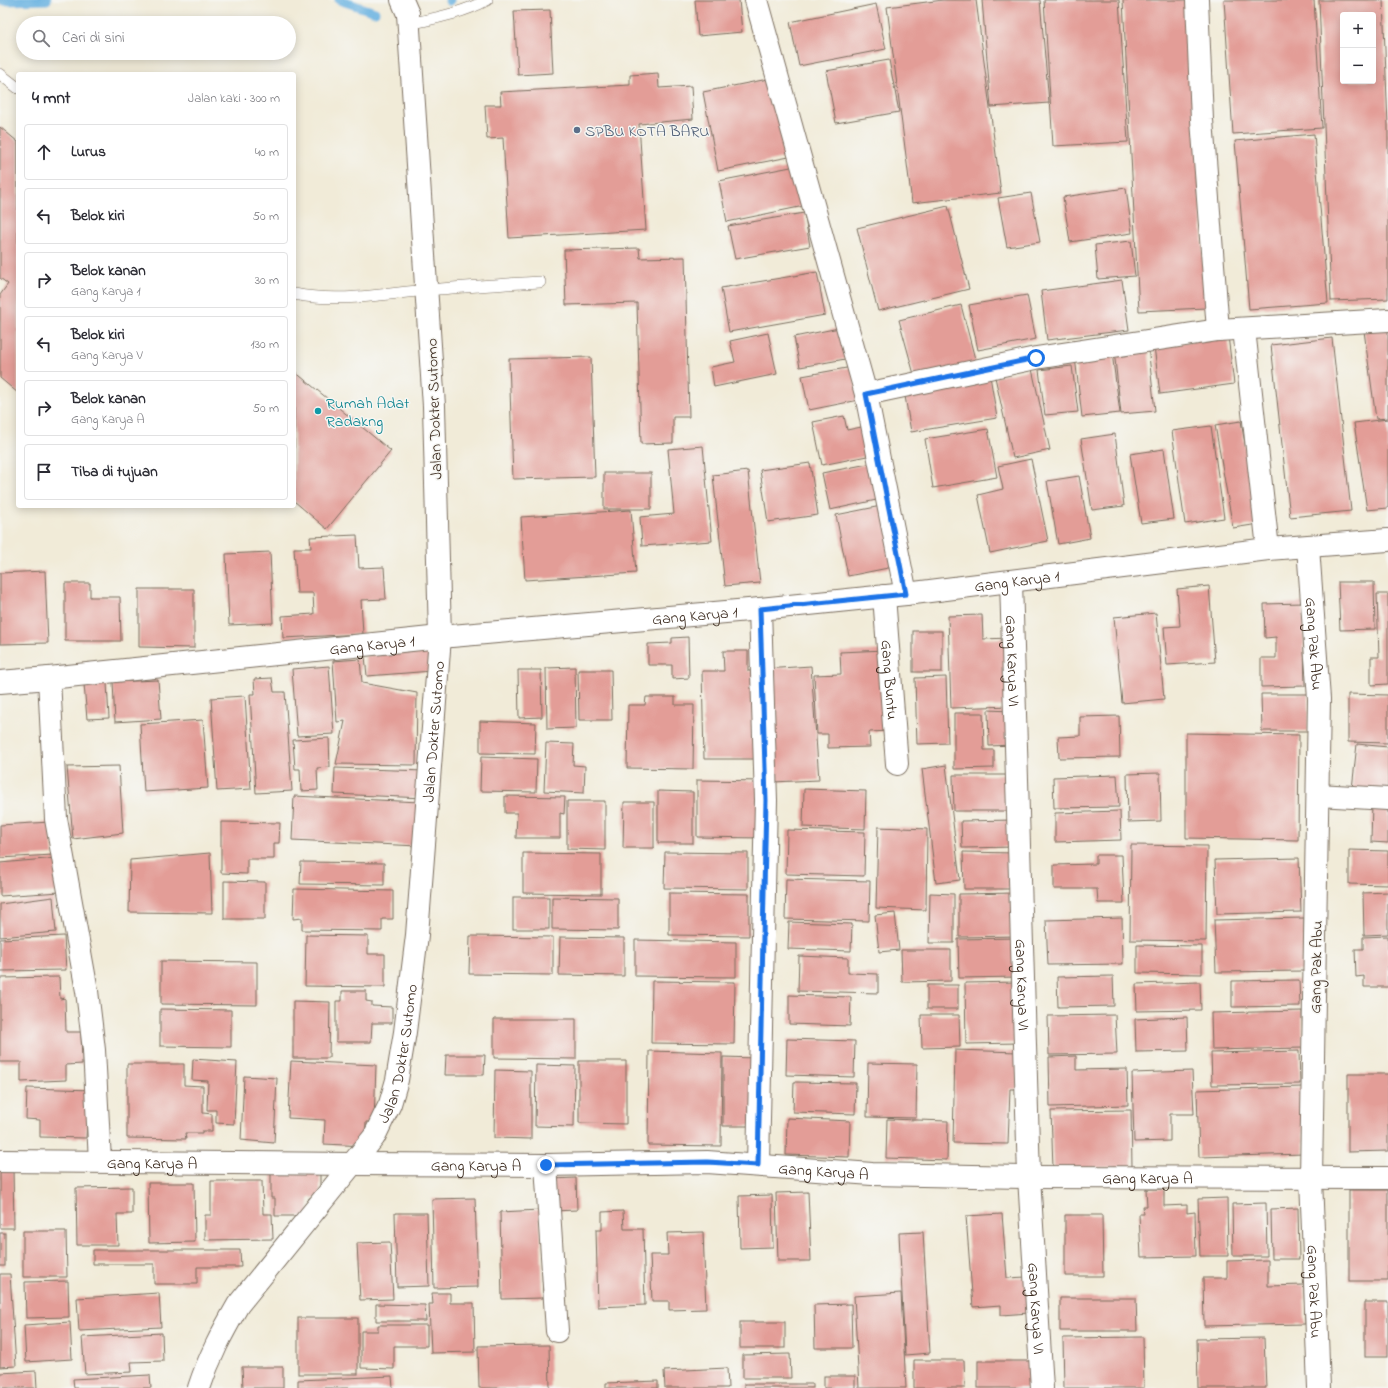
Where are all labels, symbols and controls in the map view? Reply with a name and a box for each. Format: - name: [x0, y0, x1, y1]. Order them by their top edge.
- map controls: [1340, 12, 1376, 84]
- button: +: [1340, 12, 1376, 48]
- search box: [16, 16, 296, 60]
- icon: search: [30, 27, 52, 49]
- text: Cari di sini: [62, 27, 125, 49]
- button: −: [1340, 48, 1376, 84]
- text: 4 mnt: [32, 86, 71, 111]
- text: Jalan kaki · 300 m: [188, 89, 280, 108]
- place label: SPBU KOTA BARU: [585, 120, 709, 144]
- marker: SPBU KOTA BARU: [572, 125, 582, 135]
- icon: ahead: [33, 141, 55, 163]
- text: Lurus: [71, 141, 106, 163]
- text: 40 m: [255, 143, 279, 162]
- icon: left: [33, 205, 55, 227]
- text: Belok kiri: [71, 205, 125, 227]
- text: 50 m: [253, 207, 279, 226]
- text: Belok kanan: [71, 260, 146, 282]
- icon: right: [33, 269, 55, 291]
- text: 30 m: [255, 271, 279, 290]
- text: Gang Karya 1: [71, 282, 141, 301]
- text: Belok kiri: [71, 324, 125, 346]
- icon: left: [33, 333, 55, 355]
- text: 130 m: [251, 335, 279, 354]
- street label: Jalan Dokter Sutomo: [421, 338, 449, 480]
- text: Gang Karya V: [71, 346, 143, 365]
- route start: [1027, 349, 1045, 367]
- text: Belok kanan: [71, 388, 146, 410]
- place label: Rumah Adat Radakng: [326, 392, 410, 434]
- icon: right: [33, 397, 55, 419]
- text: 50 m: [253, 399, 279, 418]
- marker: Rumah Adat Radakng: [313, 406, 323, 416]
- text: Gang Karya A: [71, 410, 145, 429]
- icon: arrive: [33, 461, 55, 483]
- text: Tiba di tujuan: [71, 461, 158, 483]
- street label: Gang Karya 1: [973, 565, 1061, 599]
- street label: Gang Pak Abu: [1298, 597, 1328, 691]
- street label: Gang Karya 1: [651, 601, 739, 632]
- street label: Gang Karya VI: [998, 615, 1025, 707]
- street label: Gang Karya 1: [328, 630, 416, 663]
- street label: Gang Buntu: [873, 639, 904, 721]
- street label: Jalan Dokter Sutomo: [417, 660, 452, 803]
- street label: Gang Pak Abu: [1304, 920, 1330, 1014]
- street label: Gang Karya VI: [1008, 939, 1035, 1031]
- street label: Jalan Dokter Sutomo: [372, 983, 425, 1128]
- street label: Gang Karya A: [107, 1152, 198, 1177]
- street label: Gang Karya A: [431, 1154, 521, 1179]
- route end: [537, 1156, 555, 1174]
- street label: Gang Karya A: [777, 1157, 870, 1188]
- street label: Gang Karya A: [1102, 1167, 1193, 1191]
- street label: Gang Pak Abu: [1300, 1245, 1327, 1339]
- street label: Gang Karya VI: [1020, 1262, 1050, 1355]

